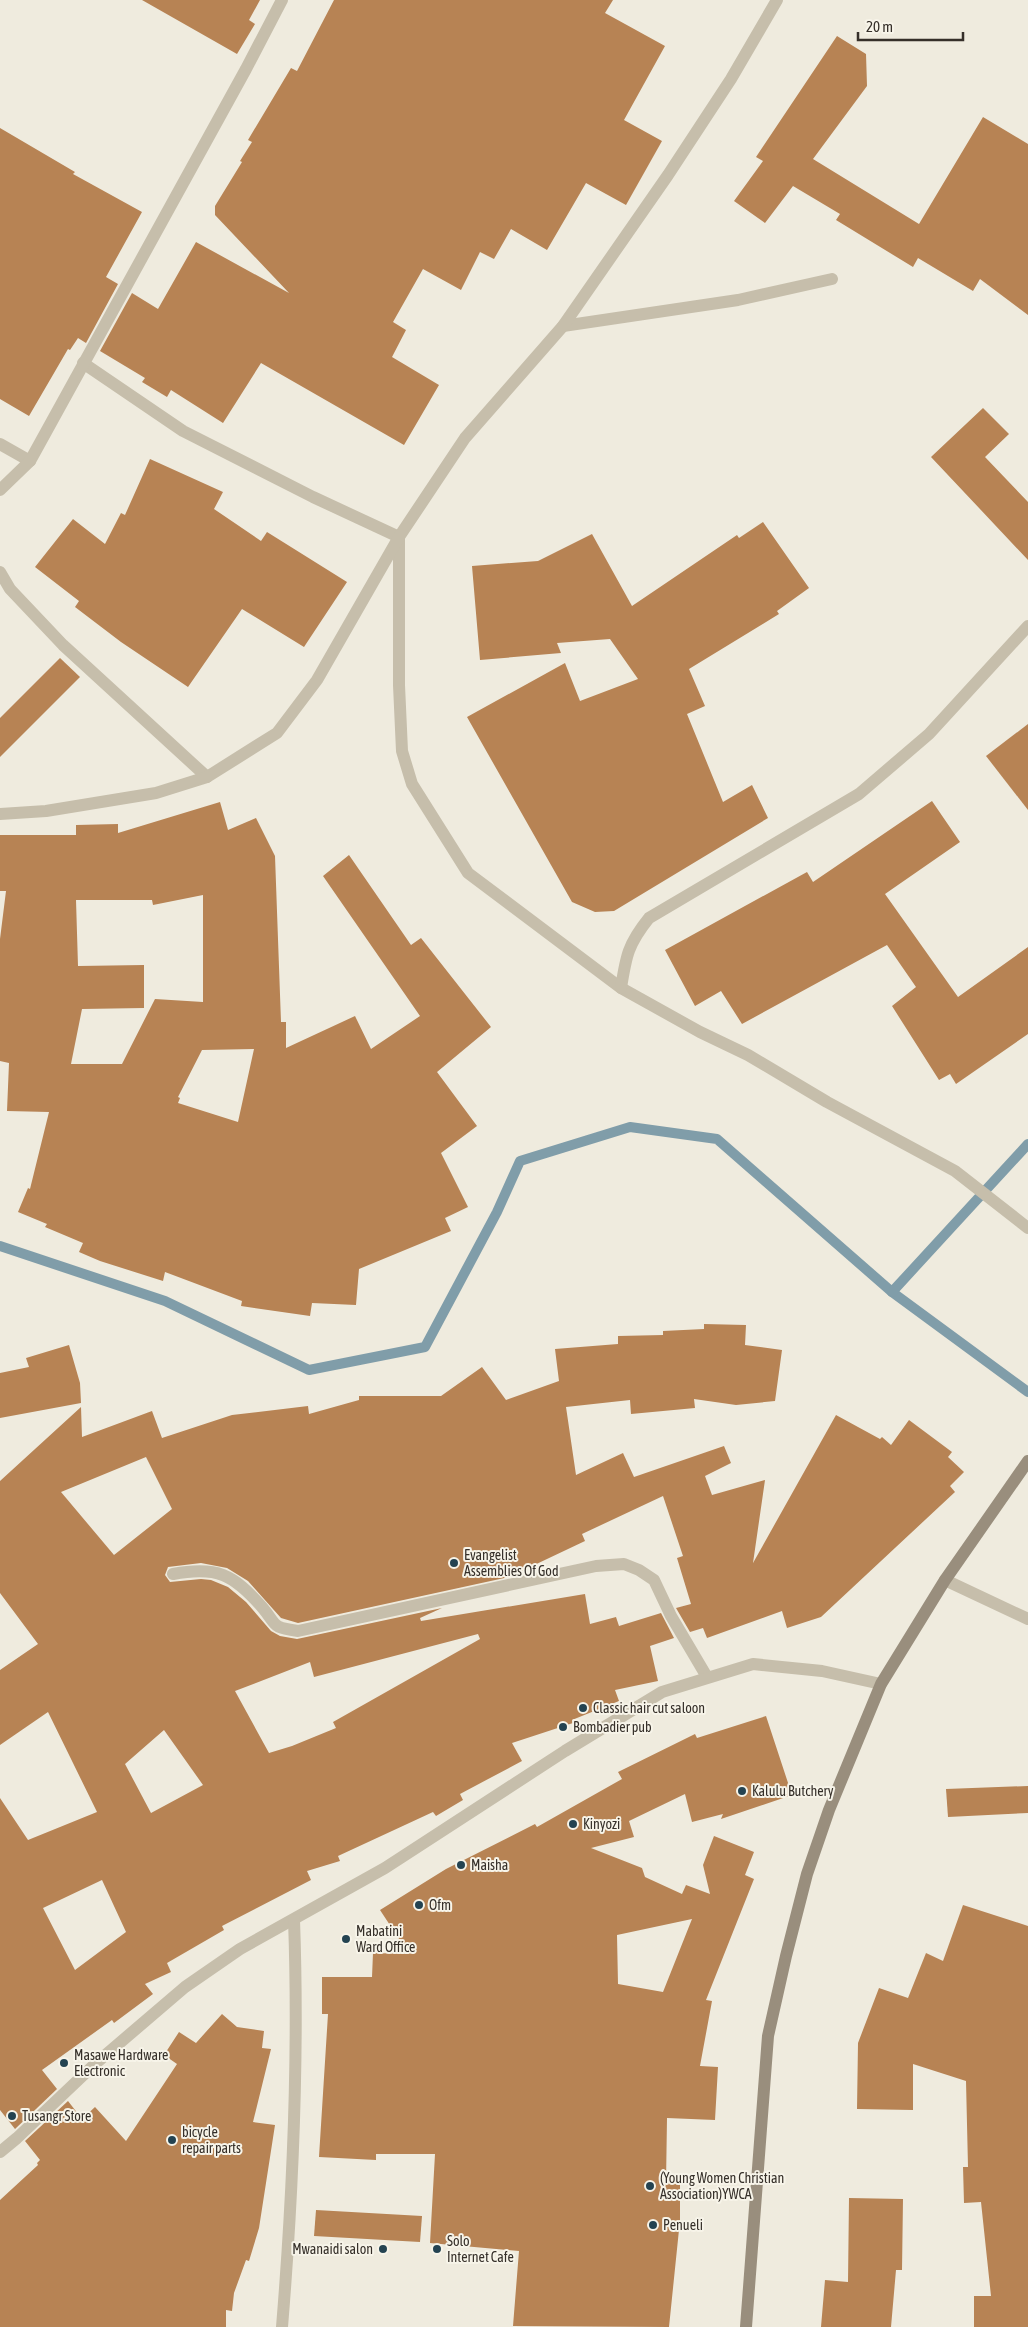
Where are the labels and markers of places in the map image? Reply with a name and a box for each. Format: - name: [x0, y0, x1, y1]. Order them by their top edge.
- place label: Evangelist Assemblies Of God: [464, 1547, 559, 1579]
- marker: Evangelist Assemblies Of God: [448, 1557, 460, 1569]
- place label: Classic hair cut saloon: [593, 1700, 705, 1716]
- marker: Classic hair cut saloon: [577, 1702, 589, 1714]
- place label: Bombadier pub: [573, 1719, 652, 1735]
- marker: Bombadier pub: [557, 1721, 569, 1733]
- place label: Kalulu Butchery: [752, 1783, 834, 1799]
- marker: Kalulu Butchery: [736, 1785, 748, 1797]
- place label: Kinyozi: [583, 1816, 620, 1832]
- marker: Kinyozi: [567, 1818, 579, 1830]
- place label: Maisha: [471, 1857, 508, 1873]
- marker: Maisha: [455, 1859, 467, 1871]
- place label: Ofm: [429, 1897, 451, 1913]
- marker: Ofm: [413, 1899, 425, 1911]
- place label: Mabatini Ward Office: [356, 1923, 415, 1955]
- marker: Mabatini Ward Office: [340, 1933, 352, 1945]
- place label: Masawe Hardware Electronic: [74, 2047, 168, 2079]
- marker: Masawe Hardware Electronic: [58, 2057, 70, 2069]
- place label: Tusangr Store: [22, 2108, 91, 2124]
- marker: Tusangr Store: [6, 2110, 18, 2122]
- place label: bicycle repair parts: [182, 2124, 241, 2156]
- marker: bicycle repair parts: [166, 2134, 178, 2146]
- place label: (Young Women Christian Association)YWCA: [660, 2170, 784, 2202]
- marker: (Young Women Christian Association)YWCA: [644, 2180, 656, 2192]
- place label: Penueli: [663, 2217, 703, 2233]
- marker: Penueli: [647, 2219, 659, 2231]
- place label: Solo Internet Cafe: [447, 2233, 514, 2265]
- place label: Mwanaidi salon: [292, 2241, 373, 2257]
- marker: Mwanaidi salon: [377, 2243, 389, 2255]
- marker: Solo Internet Cafe: [431, 2243, 443, 2255]

